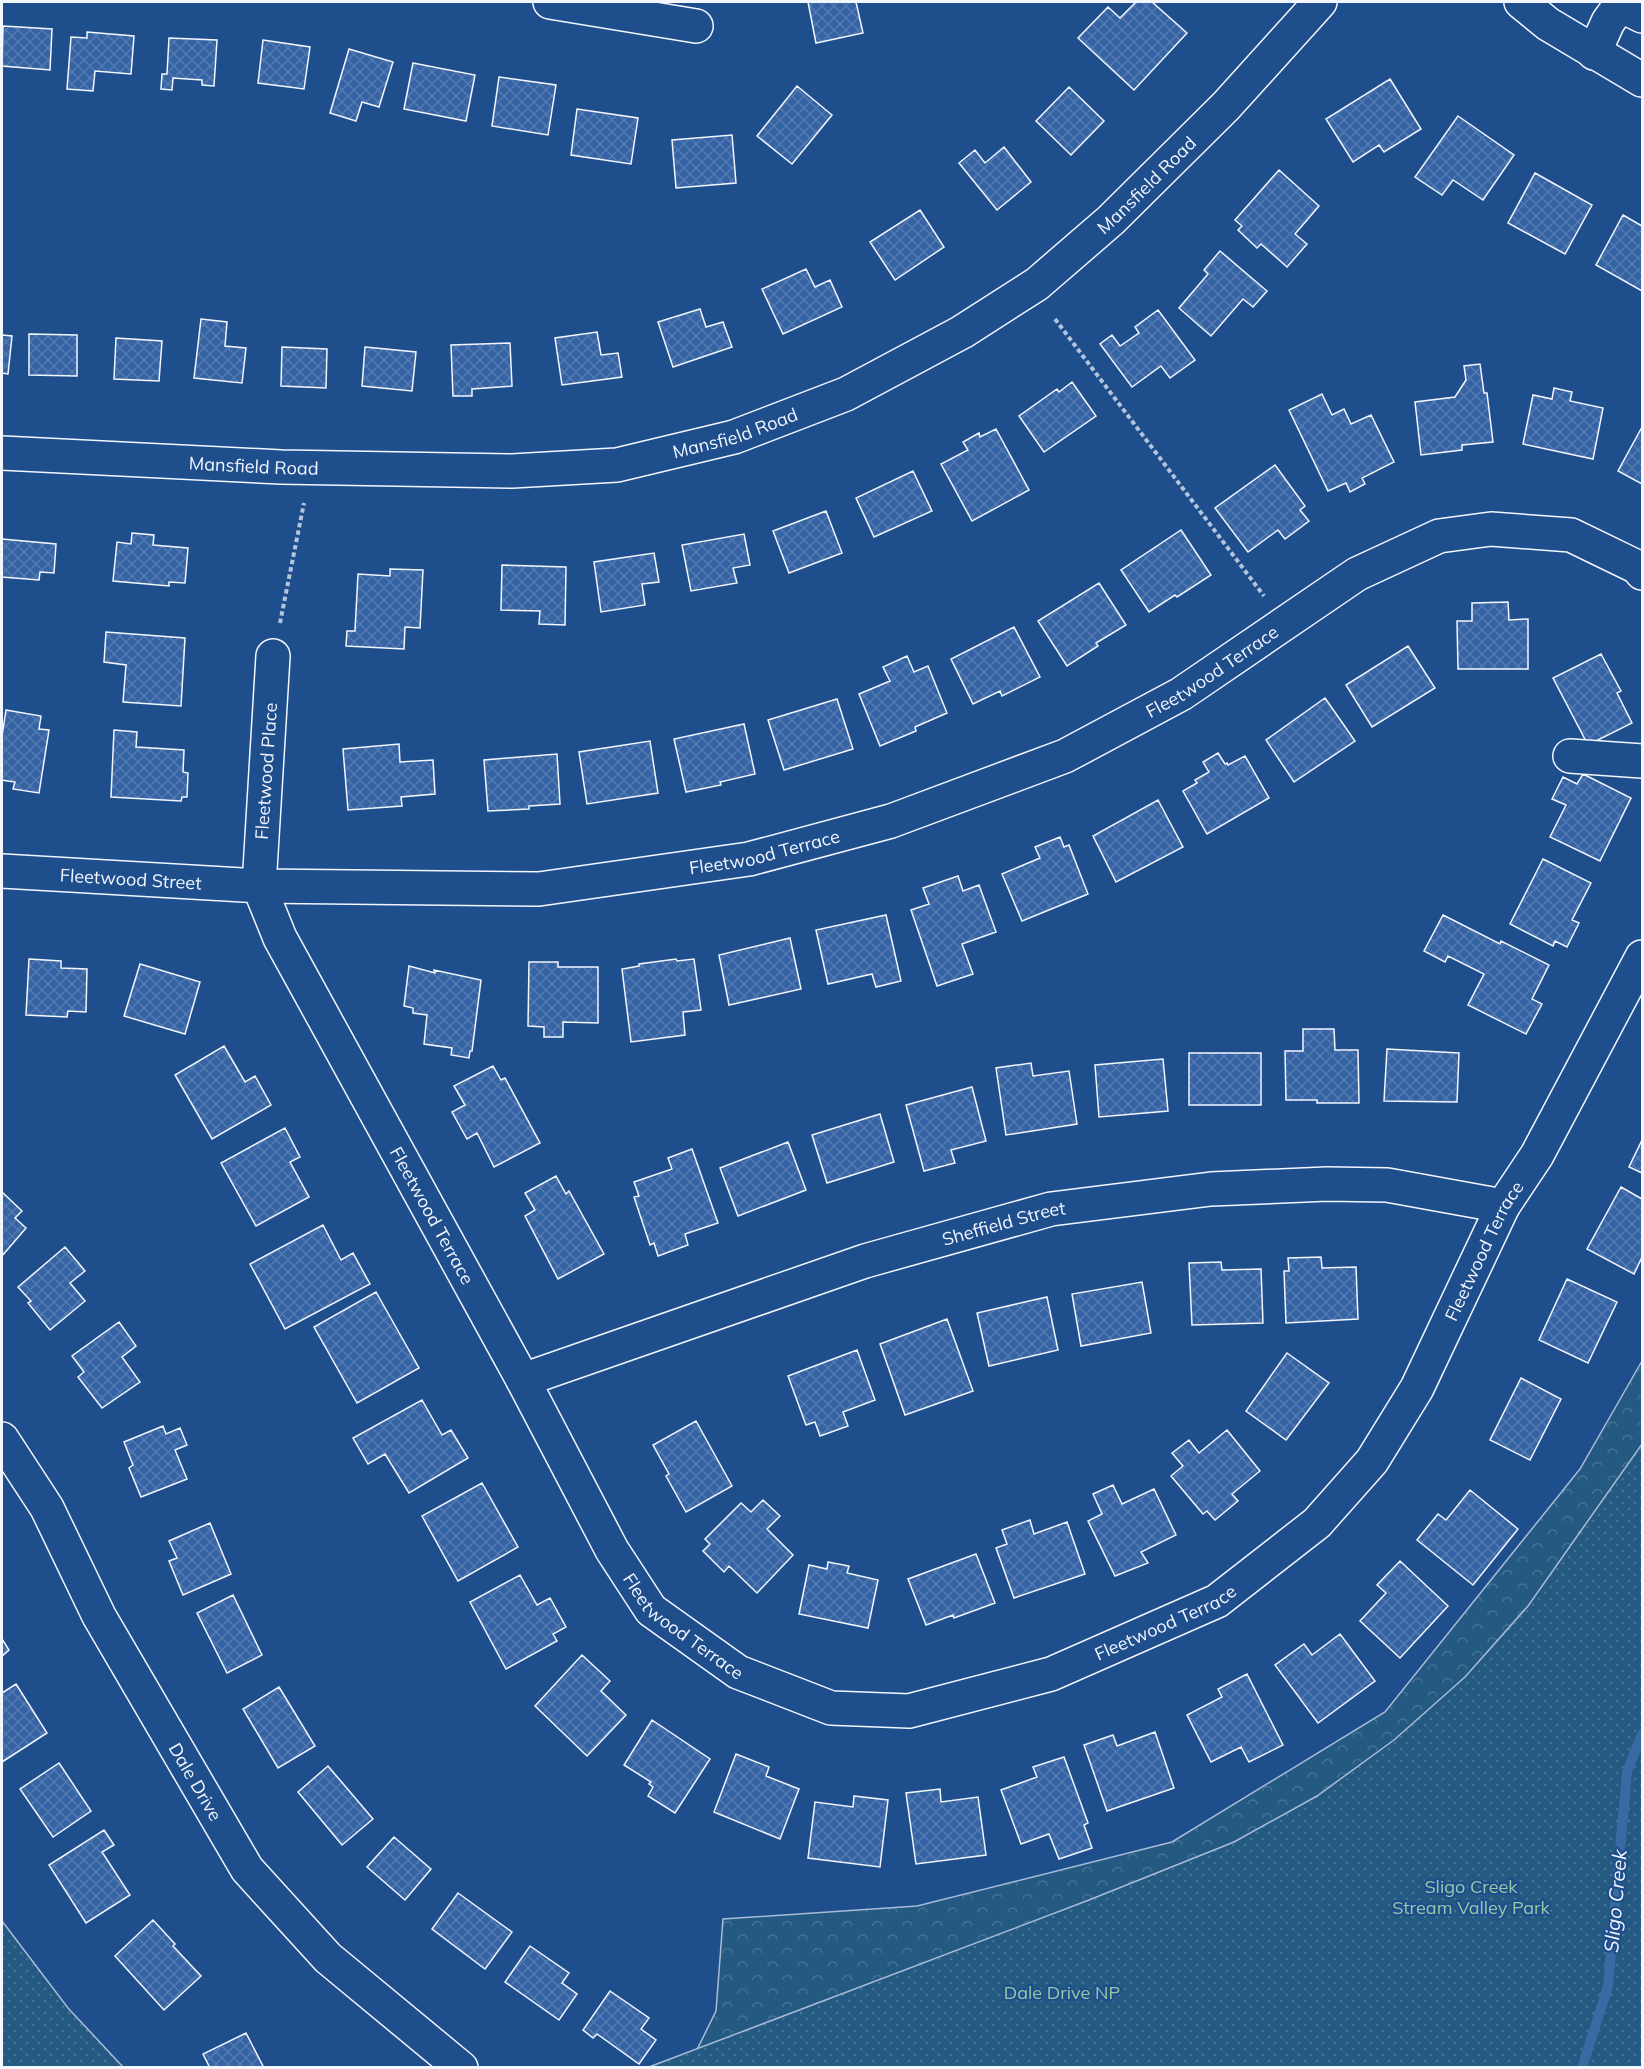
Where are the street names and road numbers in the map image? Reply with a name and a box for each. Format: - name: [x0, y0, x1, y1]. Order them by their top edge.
- street label: Mansfield Road: [1092, 131, 1201, 239]
- street label: Mansfield Road: [670, 402, 801, 463]
- street label: Mansfield Road: [188, 451, 319, 479]
- street label: Fleetwood Terrace: [1141, 620, 1282, 722]
- street label: Fleetwood Place: [250, 702, 282, 840]
- street label: Fleetwood Terrace: [688, 824, 842, 879]
- street label: Fleetwood Street: [59, 863, 202, 894]
- street label: Fleetwood Terrace: [385, 1142, 480, 1288]
- street label: Fleetwood Terrace: [1439, 1176, 1528, 1325]
- street label: Sheffield Street: [939, 1196, 1067, 1250]
- street label: Fleetwood Terrace: [618, 1568, 748, 1684]
- street label: Fleetwood Terrace: [1091, 1579, 1240, 1665]
- street label: Dale Drive: [164, 1738, 228, 1825]

